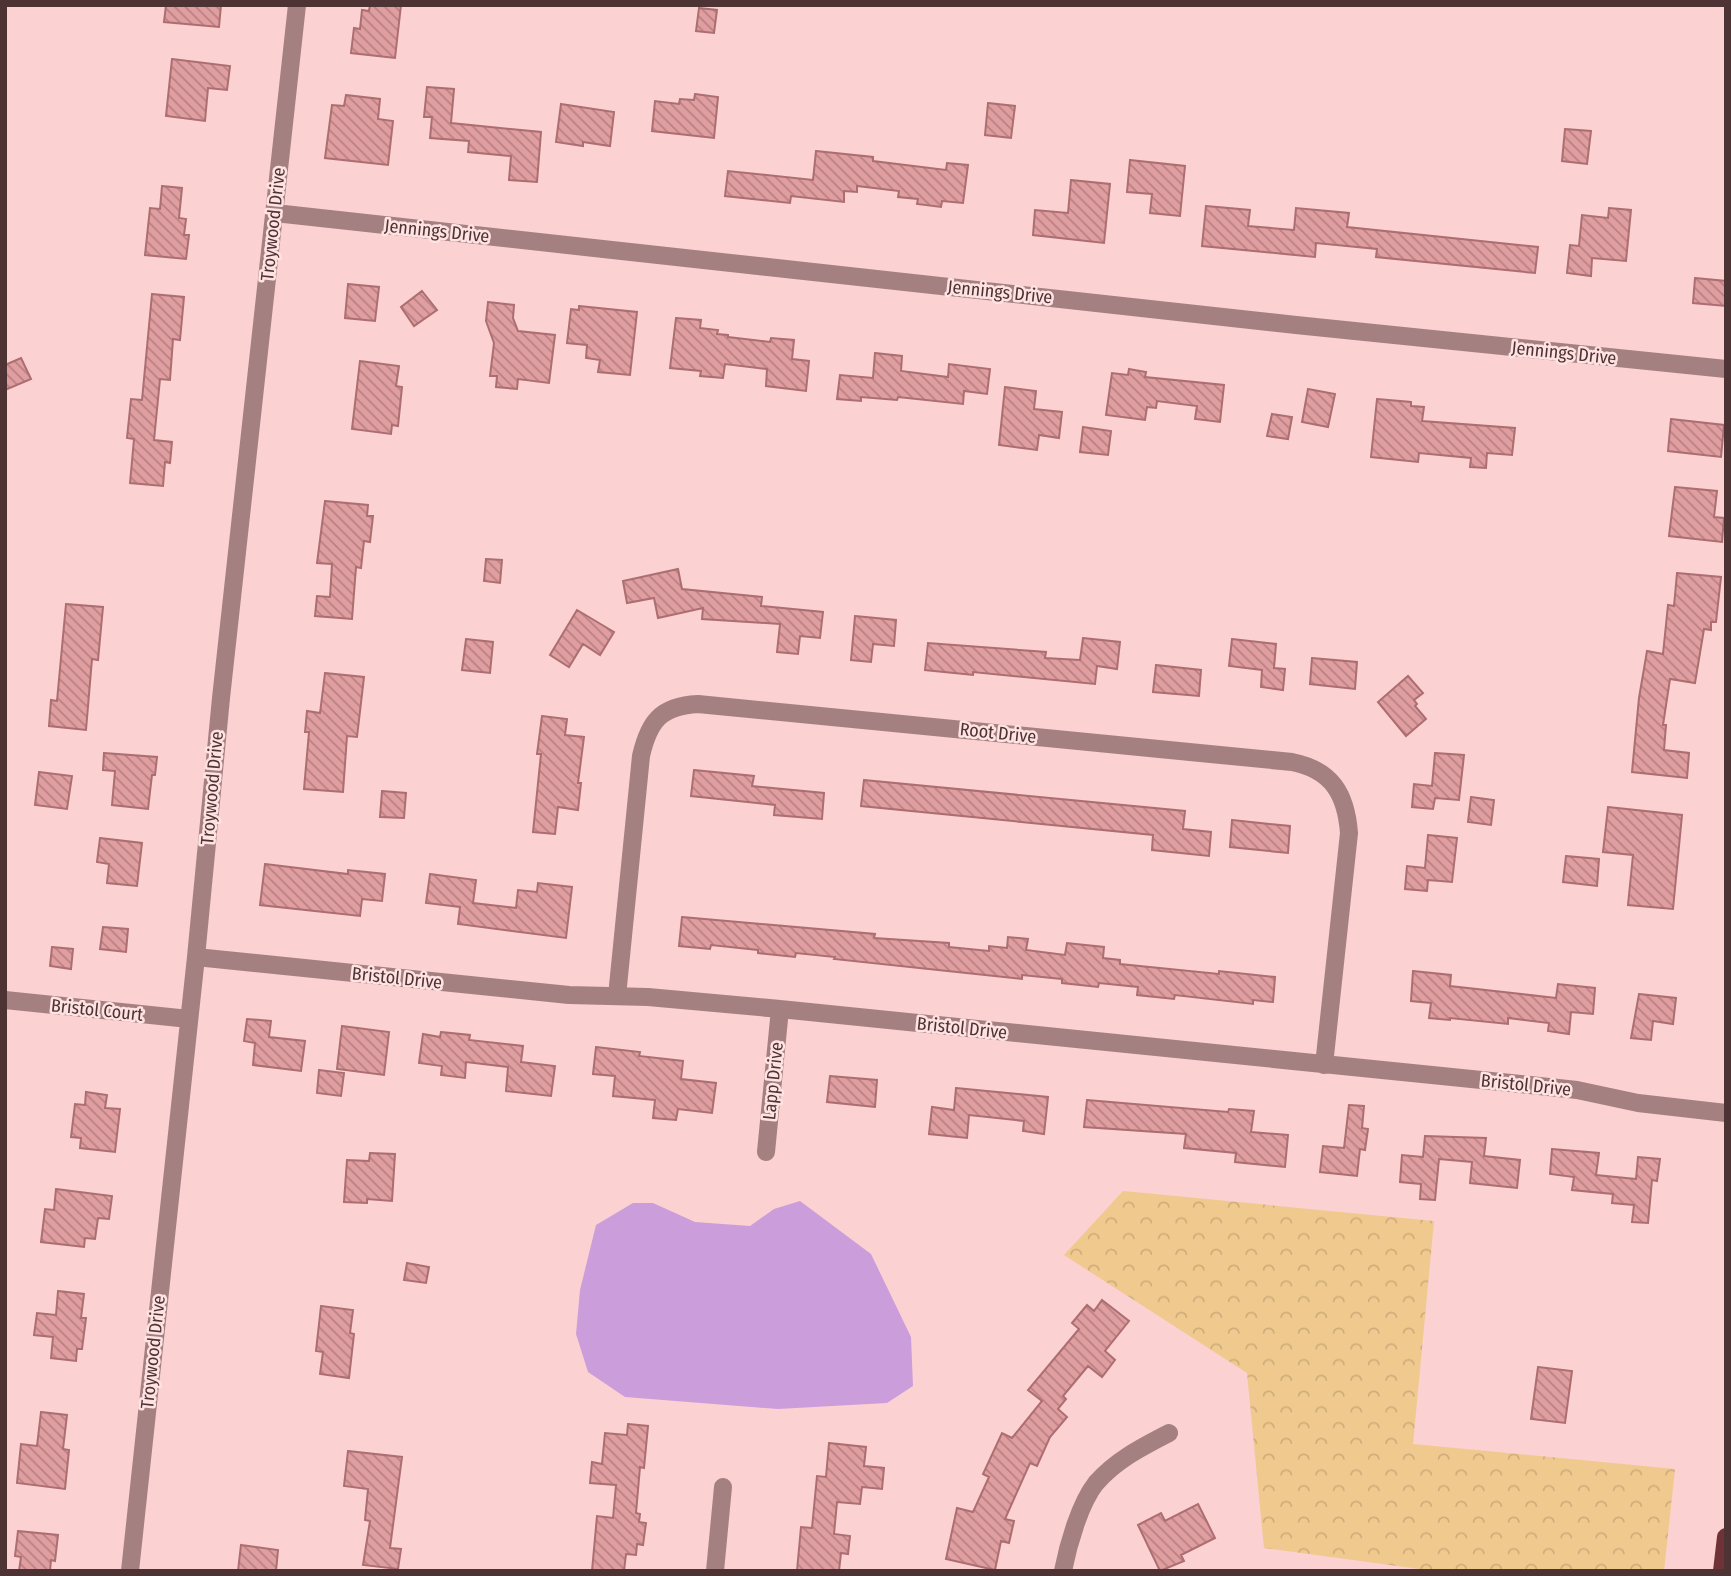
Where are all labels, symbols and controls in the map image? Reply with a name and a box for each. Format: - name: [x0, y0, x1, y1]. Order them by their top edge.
- street label: Troywood Drive: [256, 166, 290, 282]
- street label: Jennings Drive: [384, 215, 491, 247]
- street label: Jennings Drive: [947, 276, 1054, 308]
- street label: Jennings Drive: [1511, 337, 1618, 369]
- street label: Root Drive: [959, 718, 1037, 748]
- street label: Troywood Drive: [196, 730, 228, 846]
- street label: Bristol Drive: [351, 962, 443, 994]
- street label: Bristol Court: [50, 994, 144, 1026]
- street label: Bristol Drive: [916, 1012, 1008, 1044]
- street label: Lapp Drive: [758, 1041, 788, 1121]
- street label: Bristol Drive: [1480, 1069, 1572, 1101]
- street label: Troywood Drive: [136, 1294, 170, 1410]

